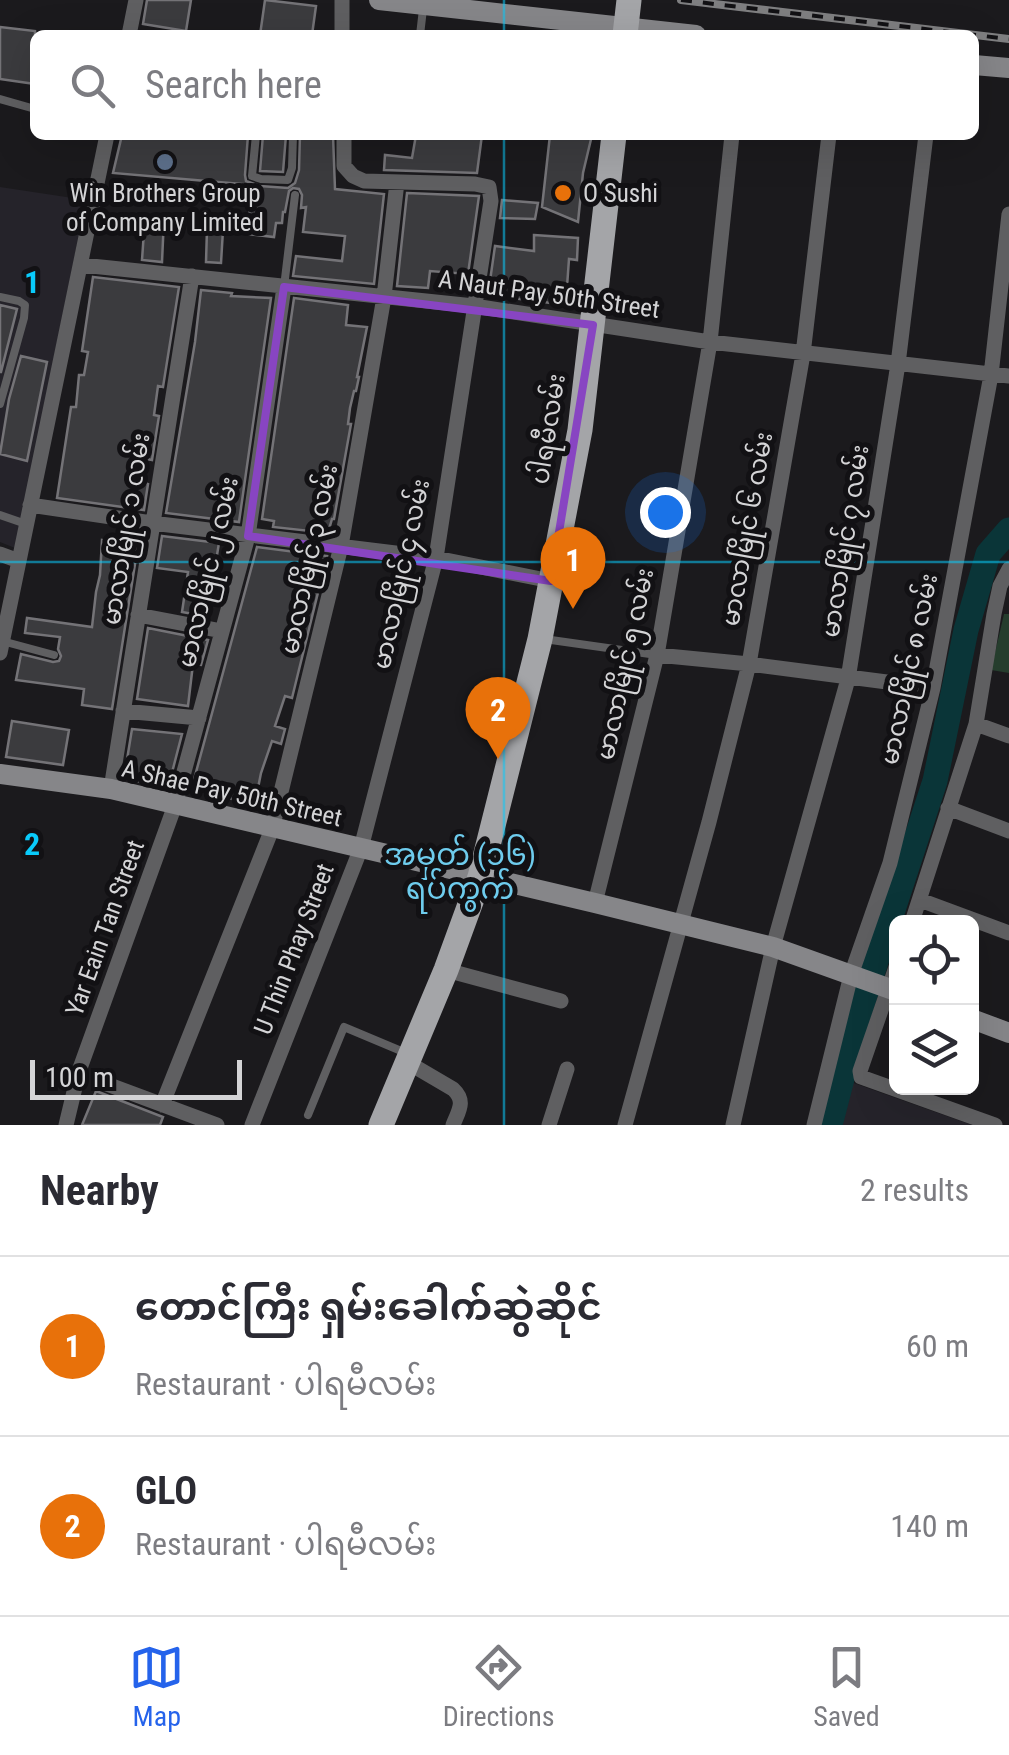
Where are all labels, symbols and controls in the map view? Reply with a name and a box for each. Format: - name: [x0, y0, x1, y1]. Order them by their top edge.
- search box: [30, 30, 979, 140]
- icon: search: [65, 58, 120, 113]
- text: Search here: [145, 63, 322, 107]
- marker: Win Brothers Group of Company Limited: [154, 151, 176, 173]
- place label: Win Brothers Group of Company Limited: [66, 179, 264, 237]
- place label: O Sushi: [583, 179, 658, 208]
- marker: O Sushi: [552, 182, 574, 204]
- text: 1: [24, 263, 40, 301]
- street label: A Naut Pay 50th Street: [437, 264, 661, 324]
- street label: ပါရမီလမ်း: [522, 371, 577, 487]
- street label: မာလာမြိုင် ၆ လမ်း: [713, 429, 784, 629]
- street label: မာလာမြိုင် ၁ လမ်း: [94, 430, 161, 628]
- street label: မာလာမြိုင် ၇ လမ်း: [812, 442, 880, 640]
- street label: မာလာမြိုင် ၃ လမ်း: [272, 461, 349, 658]
- street label: မာလာမြိုင် ၂ လမ်း: [169, 473, 250, 672]
- street label: မာလာမြိုင် ၄ လမ်း: [364, 476, 441, 673]
- your location: [640, 487, 691, 538]
- pin: 1: [540, 526, 606, 609]
- street label: မာလာမြိုင် ၅ လမ်း: [588, 565, 665, 764]
- street label: မာလာမြိုင် ၈ လမ်း: [872, 570, 949, 768]
- pin: 2: [466, 676, 530, 759]
- street label: A Shae Pay 50th Street: [119, 754, 345, 832]
- text: 2: [24, 825, 40, 863]
- district label: အမှတ် (၁၆) ရပ်ကွက်: [384, 833, 536, 914]
- street label: Yar Eain Tan Street: [60, 836, 150, 1020]
- street label: U Thin Phay Street: [248, 860, 340, 1038]
- map controls: [889, 915, 979, 1095]
- button: locate: [889, 915, 979, 1005]
- button: layers: [889, 1005, 979, 1095]
- scale bar: [30, 1055, 242, 1100]
- text: 100 m: [45, 1061, 114, 1094]
- text: Nearby: [40, 1166, 159, 1215]
- text: 2 results: [860, 1171, 969, 1209]
- text: တောင်ကြီး ရှမ်းခေါက်ဆွဲဆိုင်: [135, 1285, 602, 1329]
- text: 1: [64, 1327, 81, 1365]
- text: 60 m: [906, 1327, 969, 1365]
- text: Restaurant · ပါရမီလမ်း: [135, 1365, 436, 1403]
- text: GLO: [135, 1469, 197, 1513]
- text: 2: [64, 1507, 81, 1545]
- text: 140 m: [890, 1507, 969, 1545]
- text: Restaurant · ပါရမီလမ်း: [135, 1525, 436, 1563]
- tab: Map: [129, 1640, 184, 1733]
- tab: Directions: [443, 1640, 555, 1733]
- tab: Saved: [813, 1640, 880, 1733]

